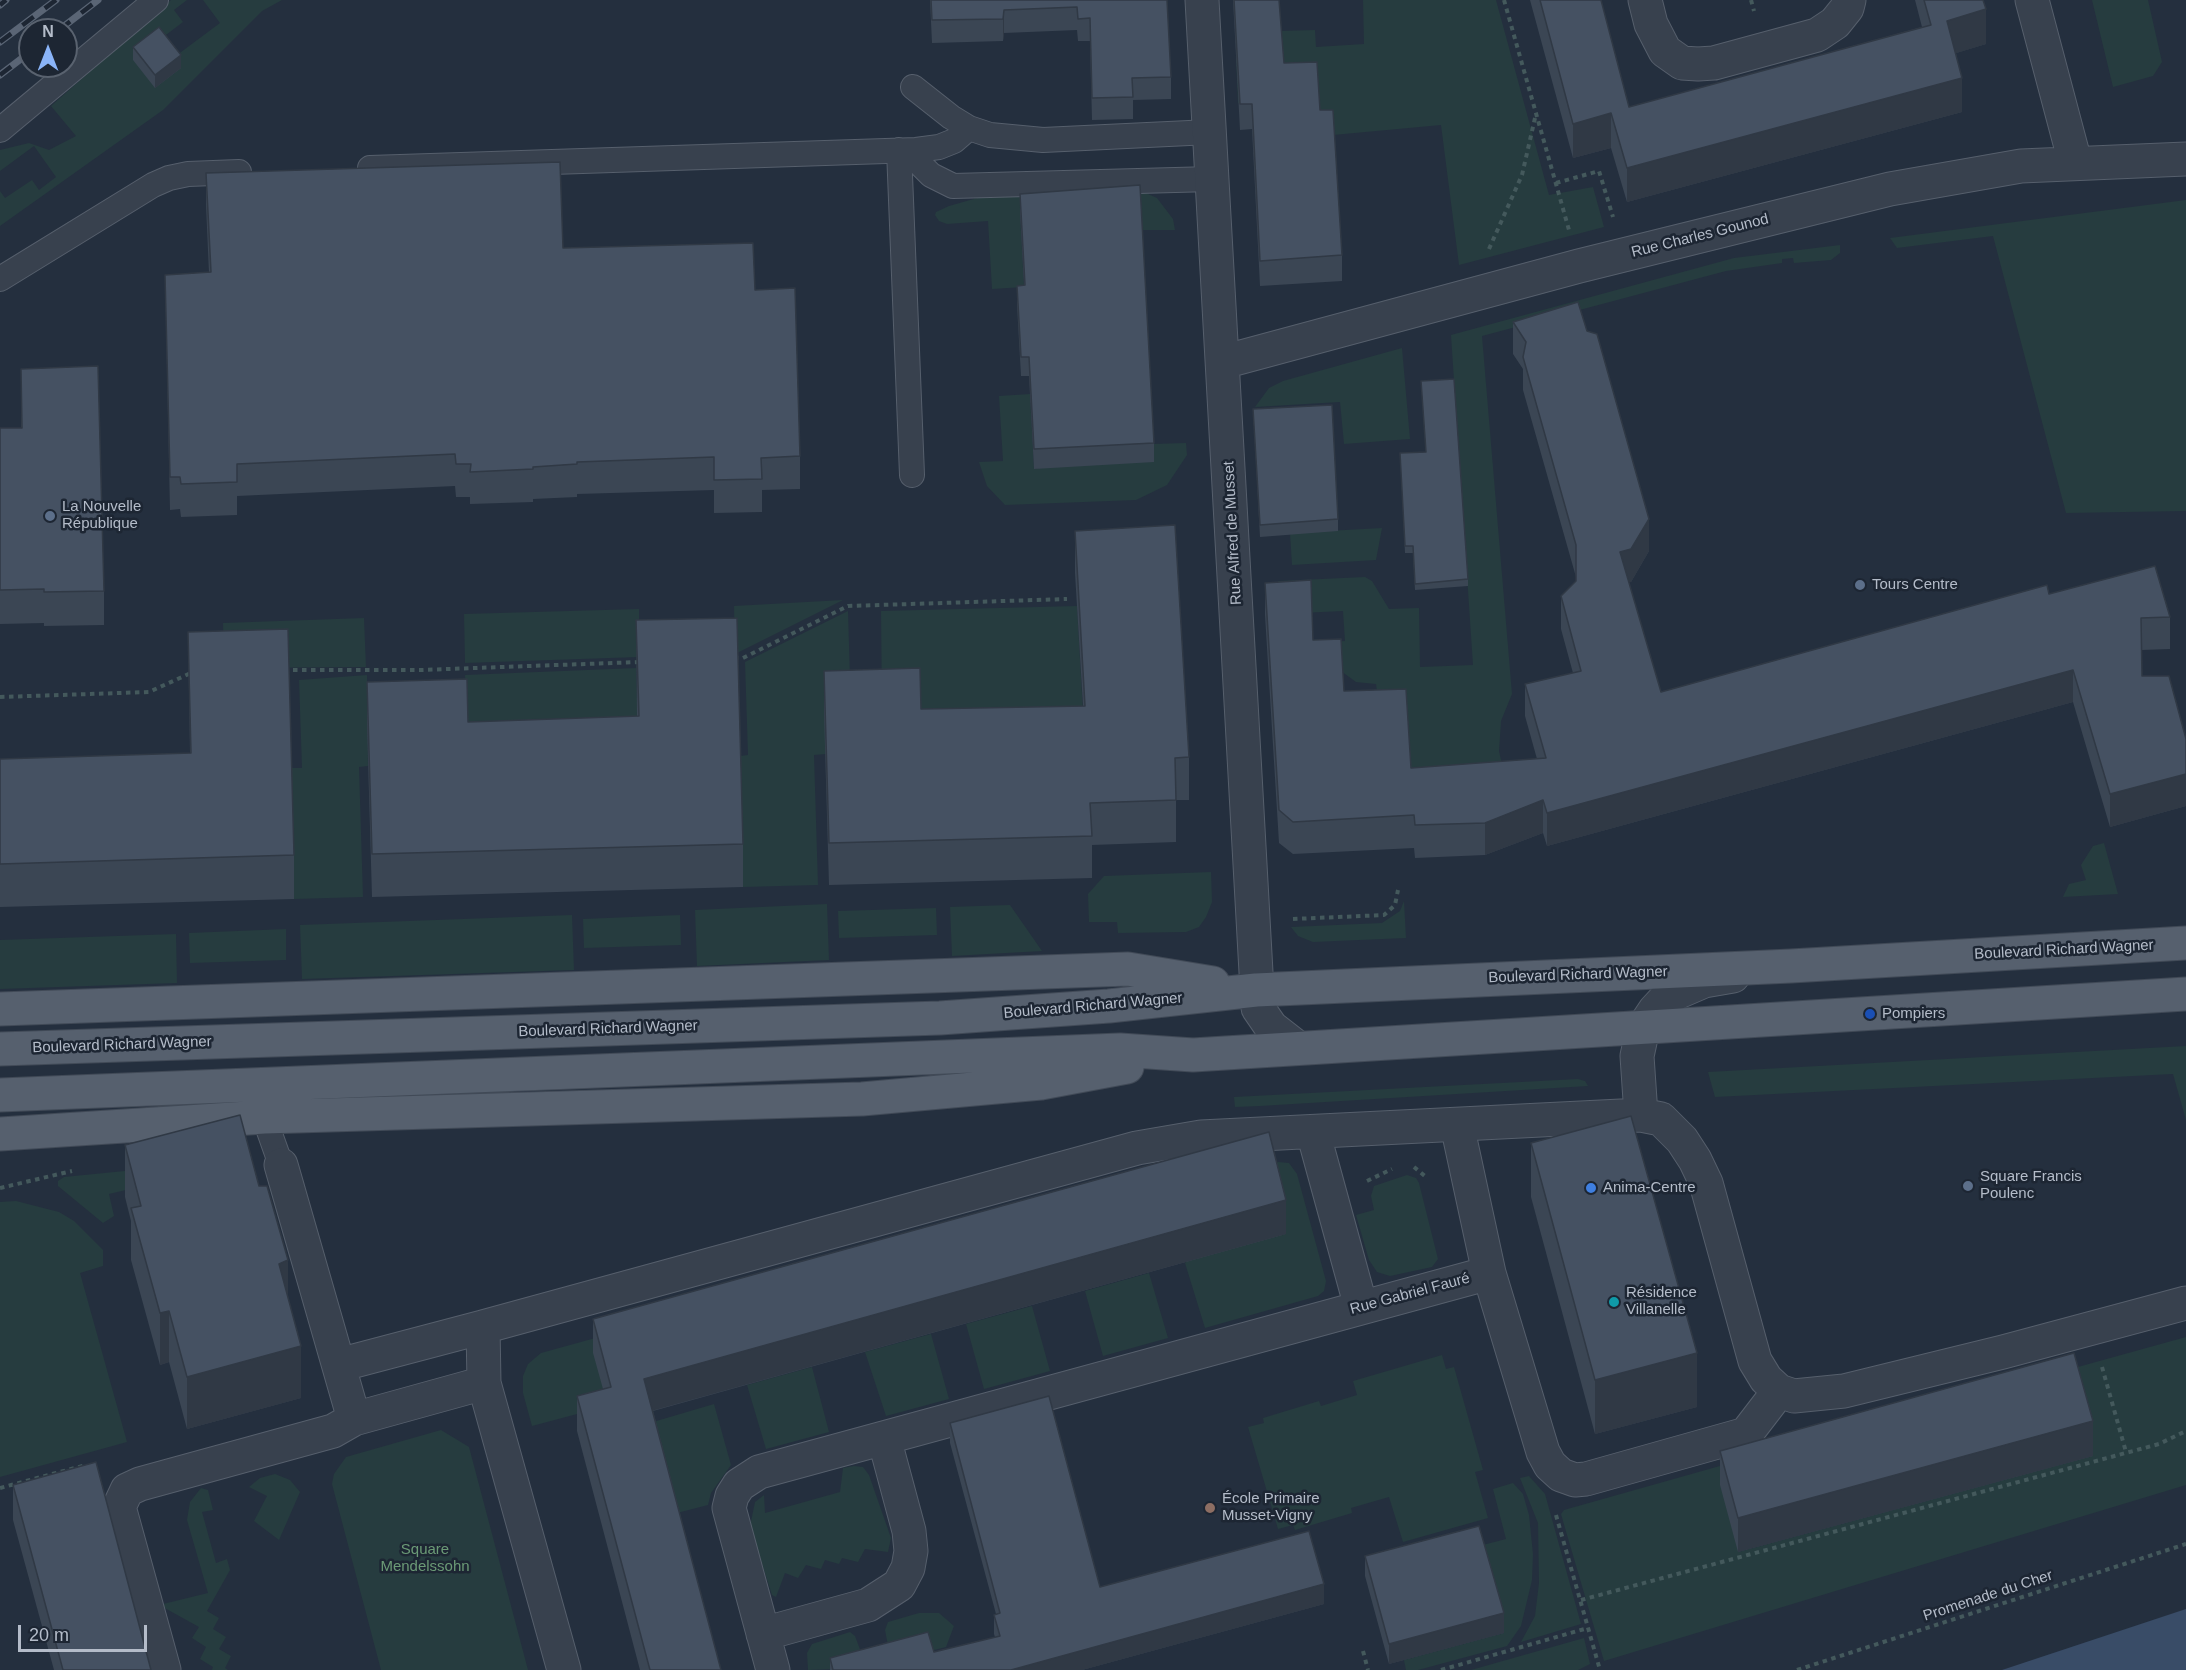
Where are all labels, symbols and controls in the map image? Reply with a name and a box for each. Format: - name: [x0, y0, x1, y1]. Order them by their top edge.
- north arrow: [18, 18, 78, 78]
- text: N: [42, 23, 54, 40]
- street label: Rue Charles Gounod: [1629, 210, 1771, 262]
- street label: Rue Alfred de Musset: [1220, 461, 1246, 605]
- place label: La Nouvelle République: [62, 498, 141, 533]
- marker: La Nouvelle République: [43, 509, 57, 523]
- place label: Tours Centre: [1872, 576, 1958, 594]
- marker: Tours Centre: [1853, 578, 1867, 592]
- street label: Boulevard Richard Wagner: [1974, 936, 2154, 964]
- street label: Boulevard Richard Wagner: [1488, 963, 1668, 987]
- street label: Boulevard Richard Wagner: [1003, 989, 1183, 1023]
- place label: Pompiers: [1882, 1005, 1945, 1023]
- marker: Pompiers: [1863, 1007, 1877, 1021]
- street label: Boulevard Richard Wagner: [518, 1017, 698, 1041]
- street label: Boulevard Richard Wagner: [32, 1033, 212, 1057]
- place label: Square Francis Poulenc: [1980, 1168, 2082, 1203]
- place label: Anima-Centre: [1603, 1179, 1696, 1197]
- marker: Square Francis Poulenc: [1961, 1179, 1975, 1193]
- marker: Anima-Centre: [1584, 1181, 1598, 1195]
- street label: Rue Gabriel Fauré: [1348, 1269, 1472, 1319]
- place label: Résidence Villanelle: [1626, 1284, 1697, 1319]
- marker: Résidence Villanelle: [1607, 1295, 1621, 1309]
- place label: École Primaire Musset-Vigny: [1222, 1490, 1320, 1525]
- marker: École Primaire Musset-Vigny: [1203, 1501, 1217, 1515]
- park label: Square Mendelssohn: [380, 1541, 470, 1576]
- street label: Promenade du Cher: [1921, 1567, 2055, 1625]
- scale bar: [21, 1613, 150, 1651]
- text: 20 m: [29, 1625, 69, 1645]

